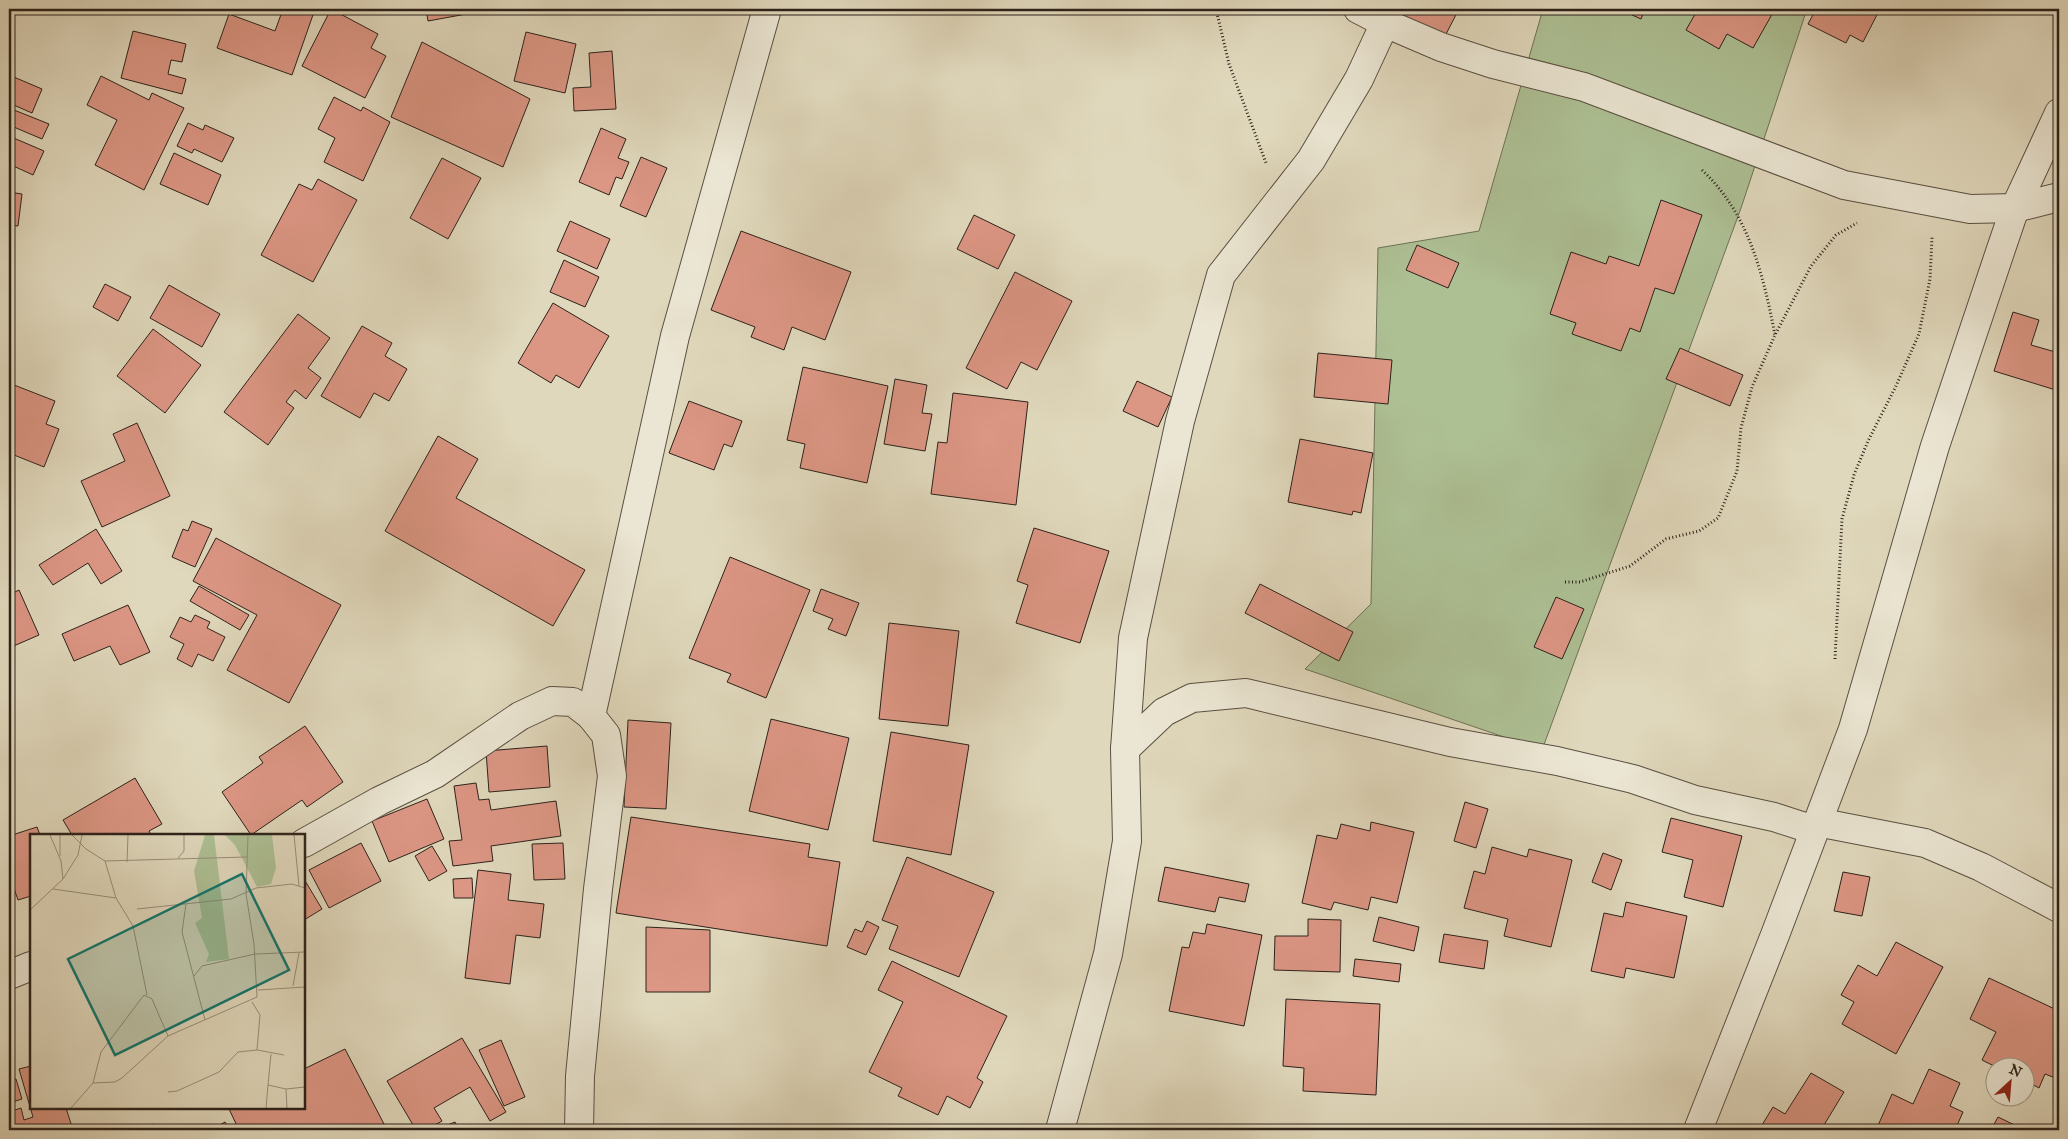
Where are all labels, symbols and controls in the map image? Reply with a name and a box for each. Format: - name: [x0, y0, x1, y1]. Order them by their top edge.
- inset map: [30, 834, 305, 1109]
- north arrow: [1986, 1056, 2036, 1106]
- text: N: [2006, 1061, 2025, 1081]

